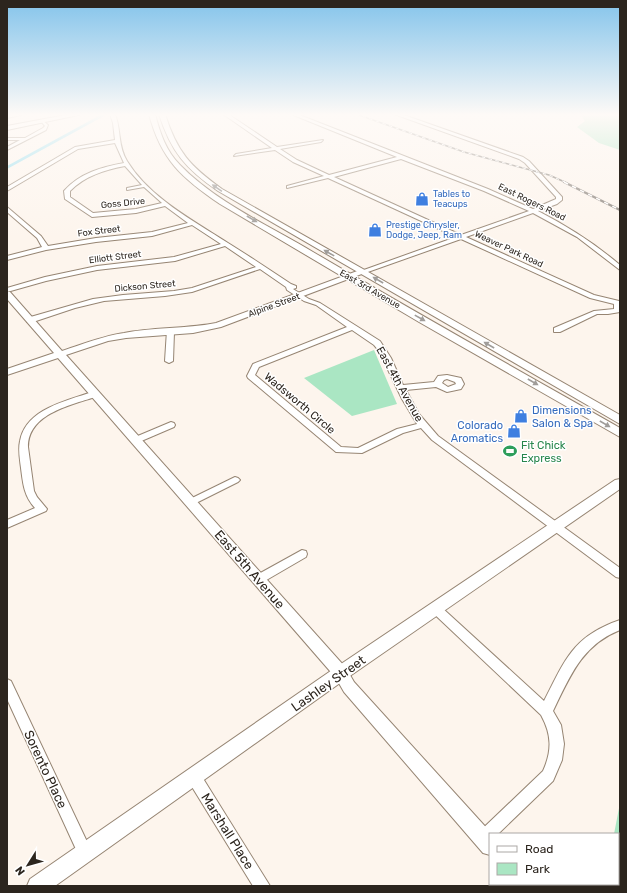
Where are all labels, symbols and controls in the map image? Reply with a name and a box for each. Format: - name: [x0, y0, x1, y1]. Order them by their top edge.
- street label: East Rogers Road: [497, 181, 567, 223]
- one-way arrow: [212, 184, 222, 192]
- place label: Tables to Teacups: [433, 189, 470, 209]
- shop icon: Tables to Teacups: [414, 191, 430, 207]
- street label: Goss Drive: [100, 196, 146, 210]
- one-way arrow: [246, 216, 258, 223]
- place label: Prestige Chrysler, Dodge, Jeep, Ram: [386, 220, 462, 240]
- shop icon: Prestige Chrysler, Dodge, Jeep, Ram: [367, 222, 383, 238]
- street label: Fox Street: [77, 223, 122, 239]
- street label: Weaver Park Road: [473, 229, 545, 269]
- street label: Elliott Street: [88, 249, 142, 265]
- one-way arrow: [323, 249, 335, 256]
- street label: East 3rd Avenue: [338, 268, 402, 310]
- one-way arrow: [372, 277, 384, 284]
- street label: Dickson Street: [114, 278, 176, 294]
- street label: Alpine Street: [247, 291, 302, 319]
- one-way arrow: [414, 314, 425, 321]
- one-way arrow: [483, 341, 495, 348]
- street label: East 4th Avenue: [373, 344, 426, 424]
- street label: Wadsworth Circle: [262, 370, 338, 437]
- one-way arrow: [527, 378, 539, 385]
- place label: Dimensions Salon & Spa: [532, 404, 593, 430]
- shop icon: Dimensions Salon & Spa: [513, 408, 529, 424]
- place label: Colorado Aromatics: [451, 419, 503, 445]
- one-way arrow: [599, 421, 611, 428]
- shop icon: Colorado Aromatics: [506, 423, 522, 439]
- place label: Fit Chick Express: [521, 439, 566, 465]
- sports icon: Fit Chick Express: [502, 443, 518, 459]
- street label: East 5th Avenue: [211, 527, 288, 612]
- street label: Lashley Street: [288, 652, 368, 714]
- street label: Sorento Place: [21, 728, 70, 811]
- street label: Marshall Place: [198, 790, 257, 872]
- legend: [489, 833, 619, 885]
- text: Road: [525, 842, 553, 856]
- north arrow: [8, 845, 48, 885]
- text: Park: [525, 862, 551, 876]
- text: N: [13, 864, 28, 878]

